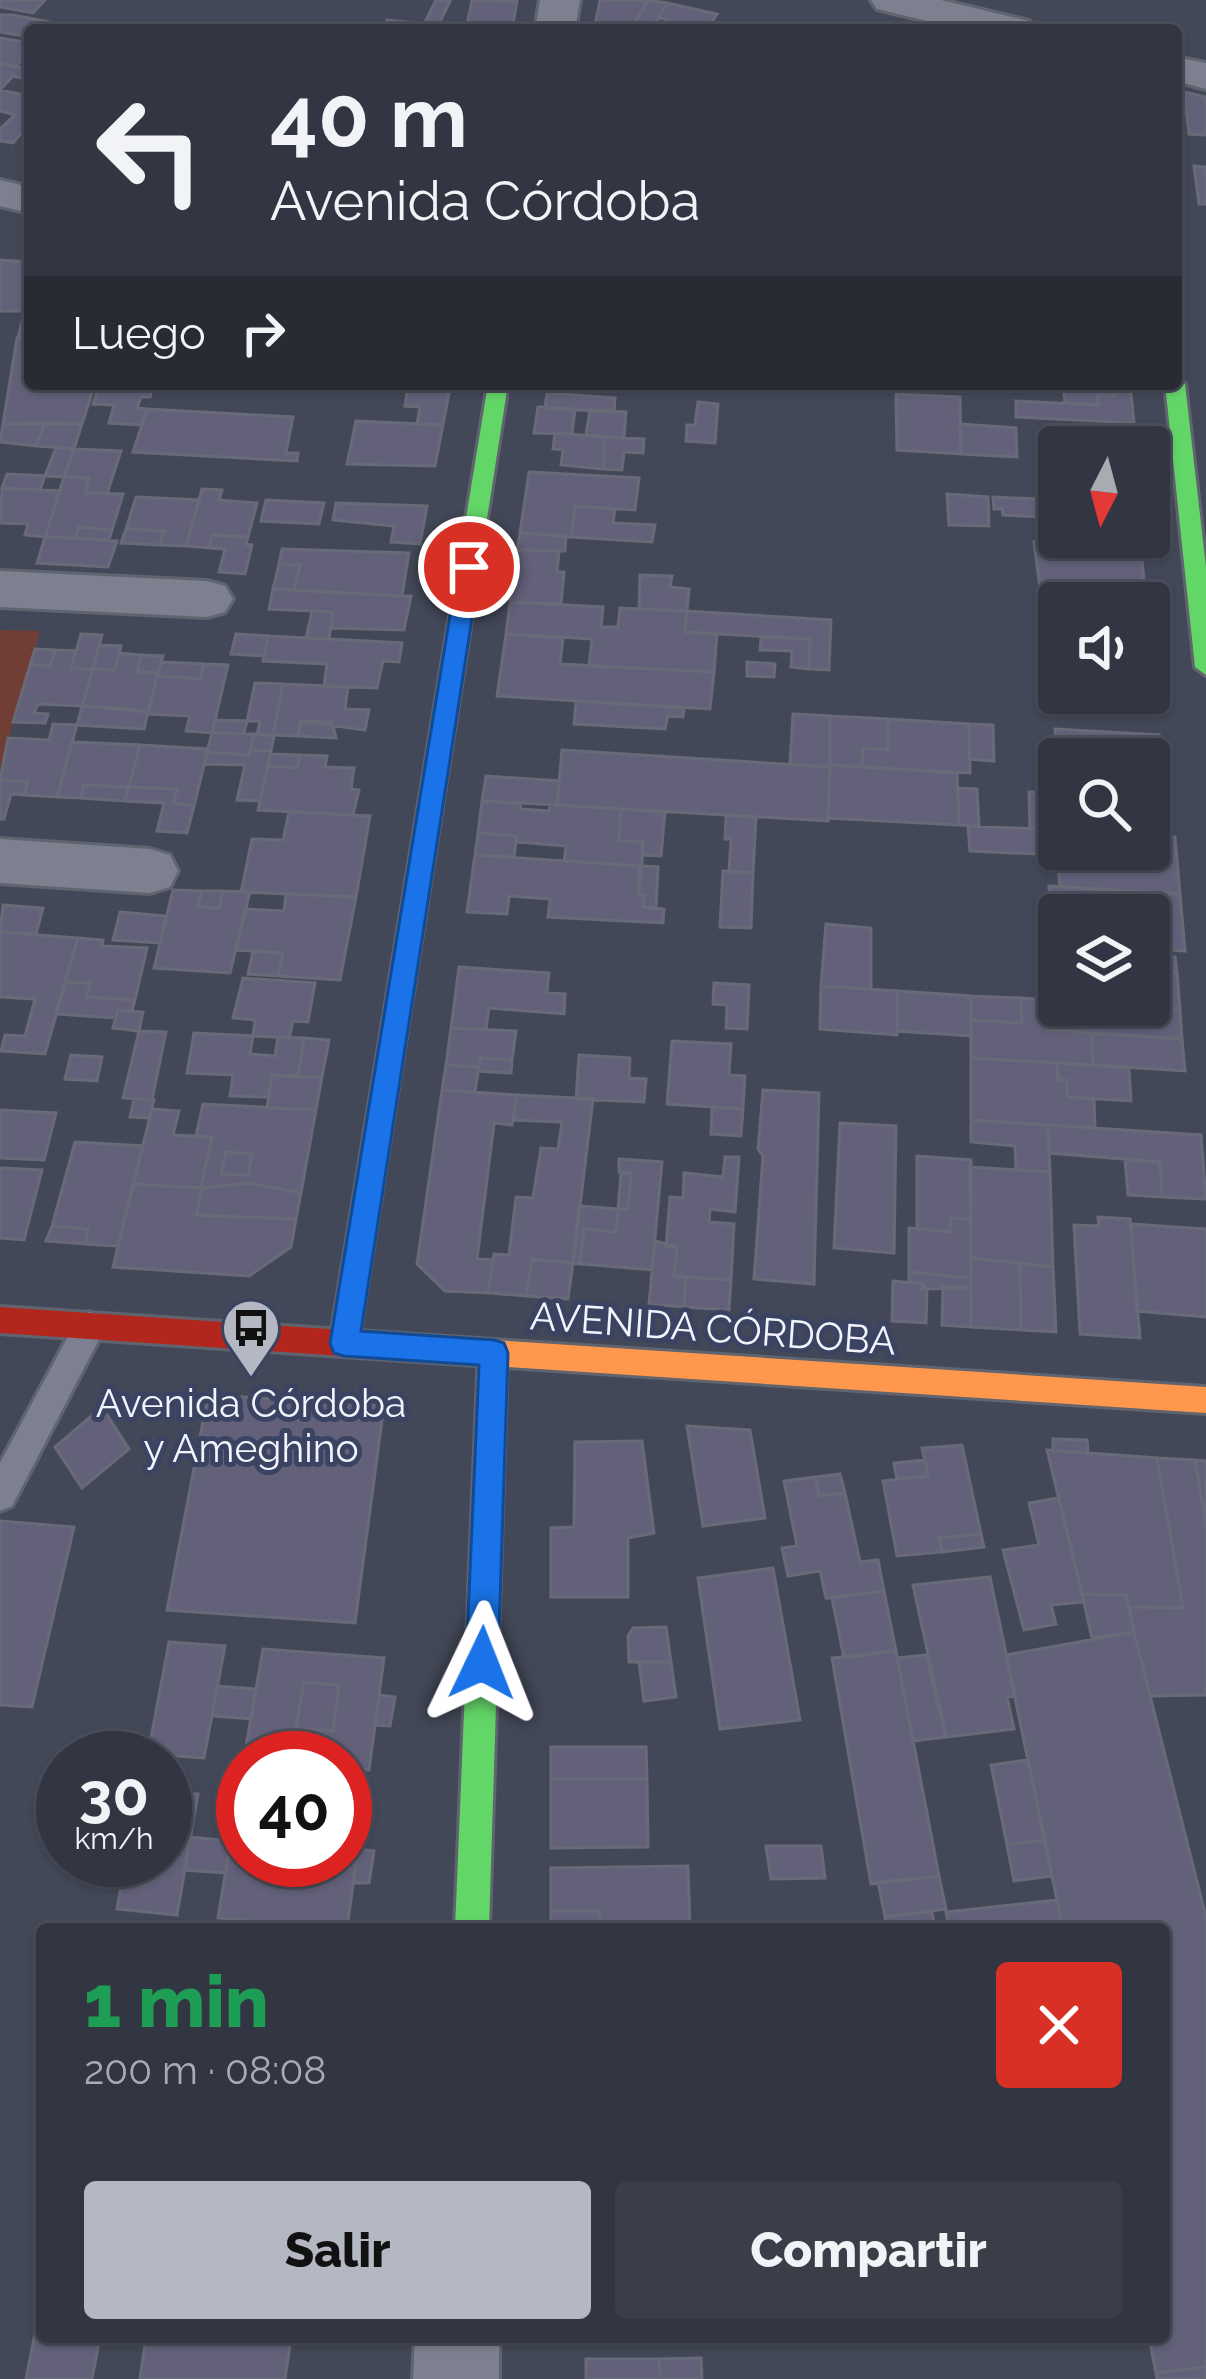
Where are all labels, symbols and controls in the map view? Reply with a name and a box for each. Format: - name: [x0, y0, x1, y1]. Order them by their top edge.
- text: 40 m: [270, 68, 468, 167]
- icon: left: [72, 72, 228, 228]
- text: Avenida Córdoba: [270, 169, 700, 233]
- icon: right: [230, 300, 296, 366]
- text: Luego: [72, 307, 206, 360]
- north arrow: [1038, 426, 1170, 558]
- map controls: [1038, 426, 1170, 1026]
- pin: [418, 516, 520, 618]
- icon: arrive: [436, 534, 502, 600]
- button: sound: [1038, 582, 1170, 714]
- button: search: [1038, 738, 1170, 870]
- button: layers: [1038, 894, 1170, 1026]
- street label: AVENIDA CÓRDOBA: [529, 1292, 897, 1364]
- bus stop icon: Avenida Córdoba y Ameghino: [220, 1297, 282, 1379]
- place label: Avenida Córdoba y Ameghino: [96, 1380, 406, 1471]
- position arrow: [419, 1600, 545, 1726]
- speed limit sign: 40: [216, 1731, 372, 1887]
- text: 30: [79, 1759, 149, 1829]
- text: km/h: [74, 1821, 154, 1856]
- text: 1 min: [84, 1959, 269, 2044]
- button: close: [996, 1962, 1122, 2088]
- text: 200 m · 08:08: [84, 2047, 326, 2093]
- button: Salir: [84, 2181, 591, 2319]
- button: Compartir: [615, 2181, 1122, 2319]

